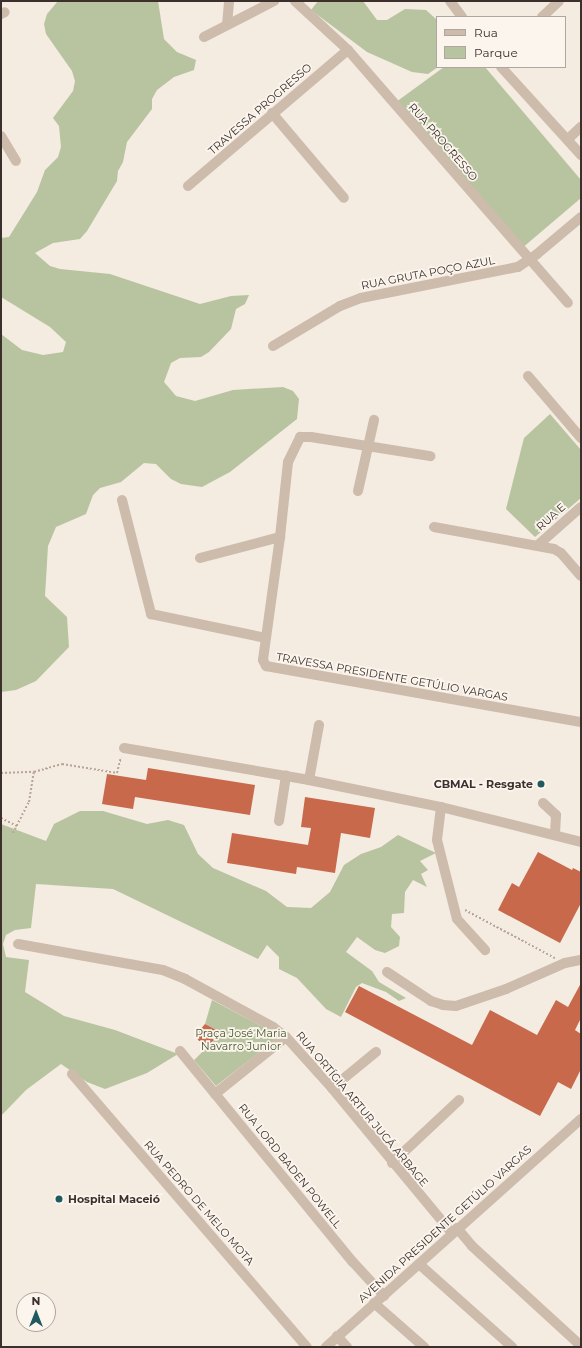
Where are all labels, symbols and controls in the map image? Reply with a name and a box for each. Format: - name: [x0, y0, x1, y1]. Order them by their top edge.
- legend: [436, 16, 566, 68]
- text: Rua: [474, 25, 498, 40]
- text: Parque: [474, 45, 518, 60]
- street label: TRAVESSA PROGRESSO: [206, 61, 314, 157]
- street label: RUA PROGRESSO: [406, 100, 480, 184]
- street label: RUA GRUTA POÇO AZUL: [360, 254, 496, 292]
- street label: RUA E: [534, 501, 568, 533]
- street label: TRAVESSA PRESIDENTE GETÚLIO VARGAS: [275, 650, 509, 704]
- place label: CBMAL - Resgate: [434, 777, 533, 791]
- marker: CBMAL - Resgate: [536, 779, 546, 789]
- park label: Praça José Maria Navarro Junior: [195, 1027, 287, 1053]
- street label: RUA ORTÍGIA ARTUR JUCÁ ARBAGE: [293, 1029, 431, 1189]
- street label: RUA LORD BADEN POWELL: [236, 1101, 344, 1231]
- street label: RUA PEDRO DE MELO MOTA: [141, 1138, 257, 1268]
- street label: AVENIDA PRESIDENTE GETÚLIO VARGAS: [356, 1143, 534, 1305]
- place label: Hospital Maceió: [68, 1192, 160, 1206]
- marker: Hospital Maceió: [53, 1193, 65, 1205]
- north arrow: [16, 1292, 56, 1332]
- text: N: [32, 1294, 40, 1308]

